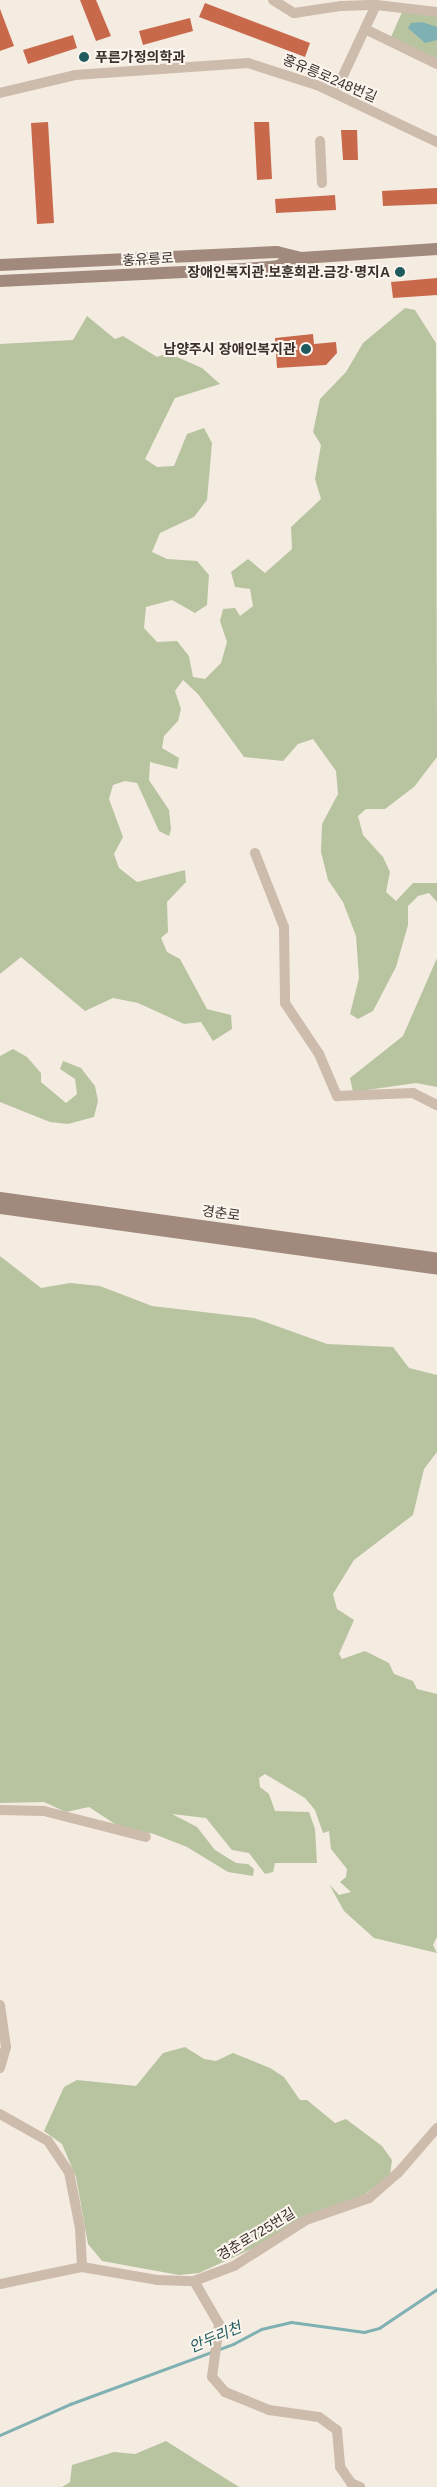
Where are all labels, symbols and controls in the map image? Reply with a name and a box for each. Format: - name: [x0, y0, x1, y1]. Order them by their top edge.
- place label: 푸른가정의학과: [95, 49, 185, 65]
- marker: 푸른가정의학과: [77, 50, 91, 64]
- street label: 홍유릉로248번길: [280, 51, 380, 105]
- street label: 홍유릉로: [122, 249, 174, 269]
- place label: 장애인복지관.보훈회관.금강·명지A: [187, 264, 390, 280]
- marker: 장애인복지관.보훈회관.금강·명지A: [394, 266, 406, 278]
- place label: 남양주시 장애인복지관: [163, 341, 296, 357]
- marker: 남양주시 장애인복지관: [300, 343, 312, 355]
- street label: 경춘로: [201, 1202, 241, 1224]
- street label: 경춘로725번길: [214, 2204, 298, 2264]
- water label: 안두리천: [186, 2318, 244, 2356]

